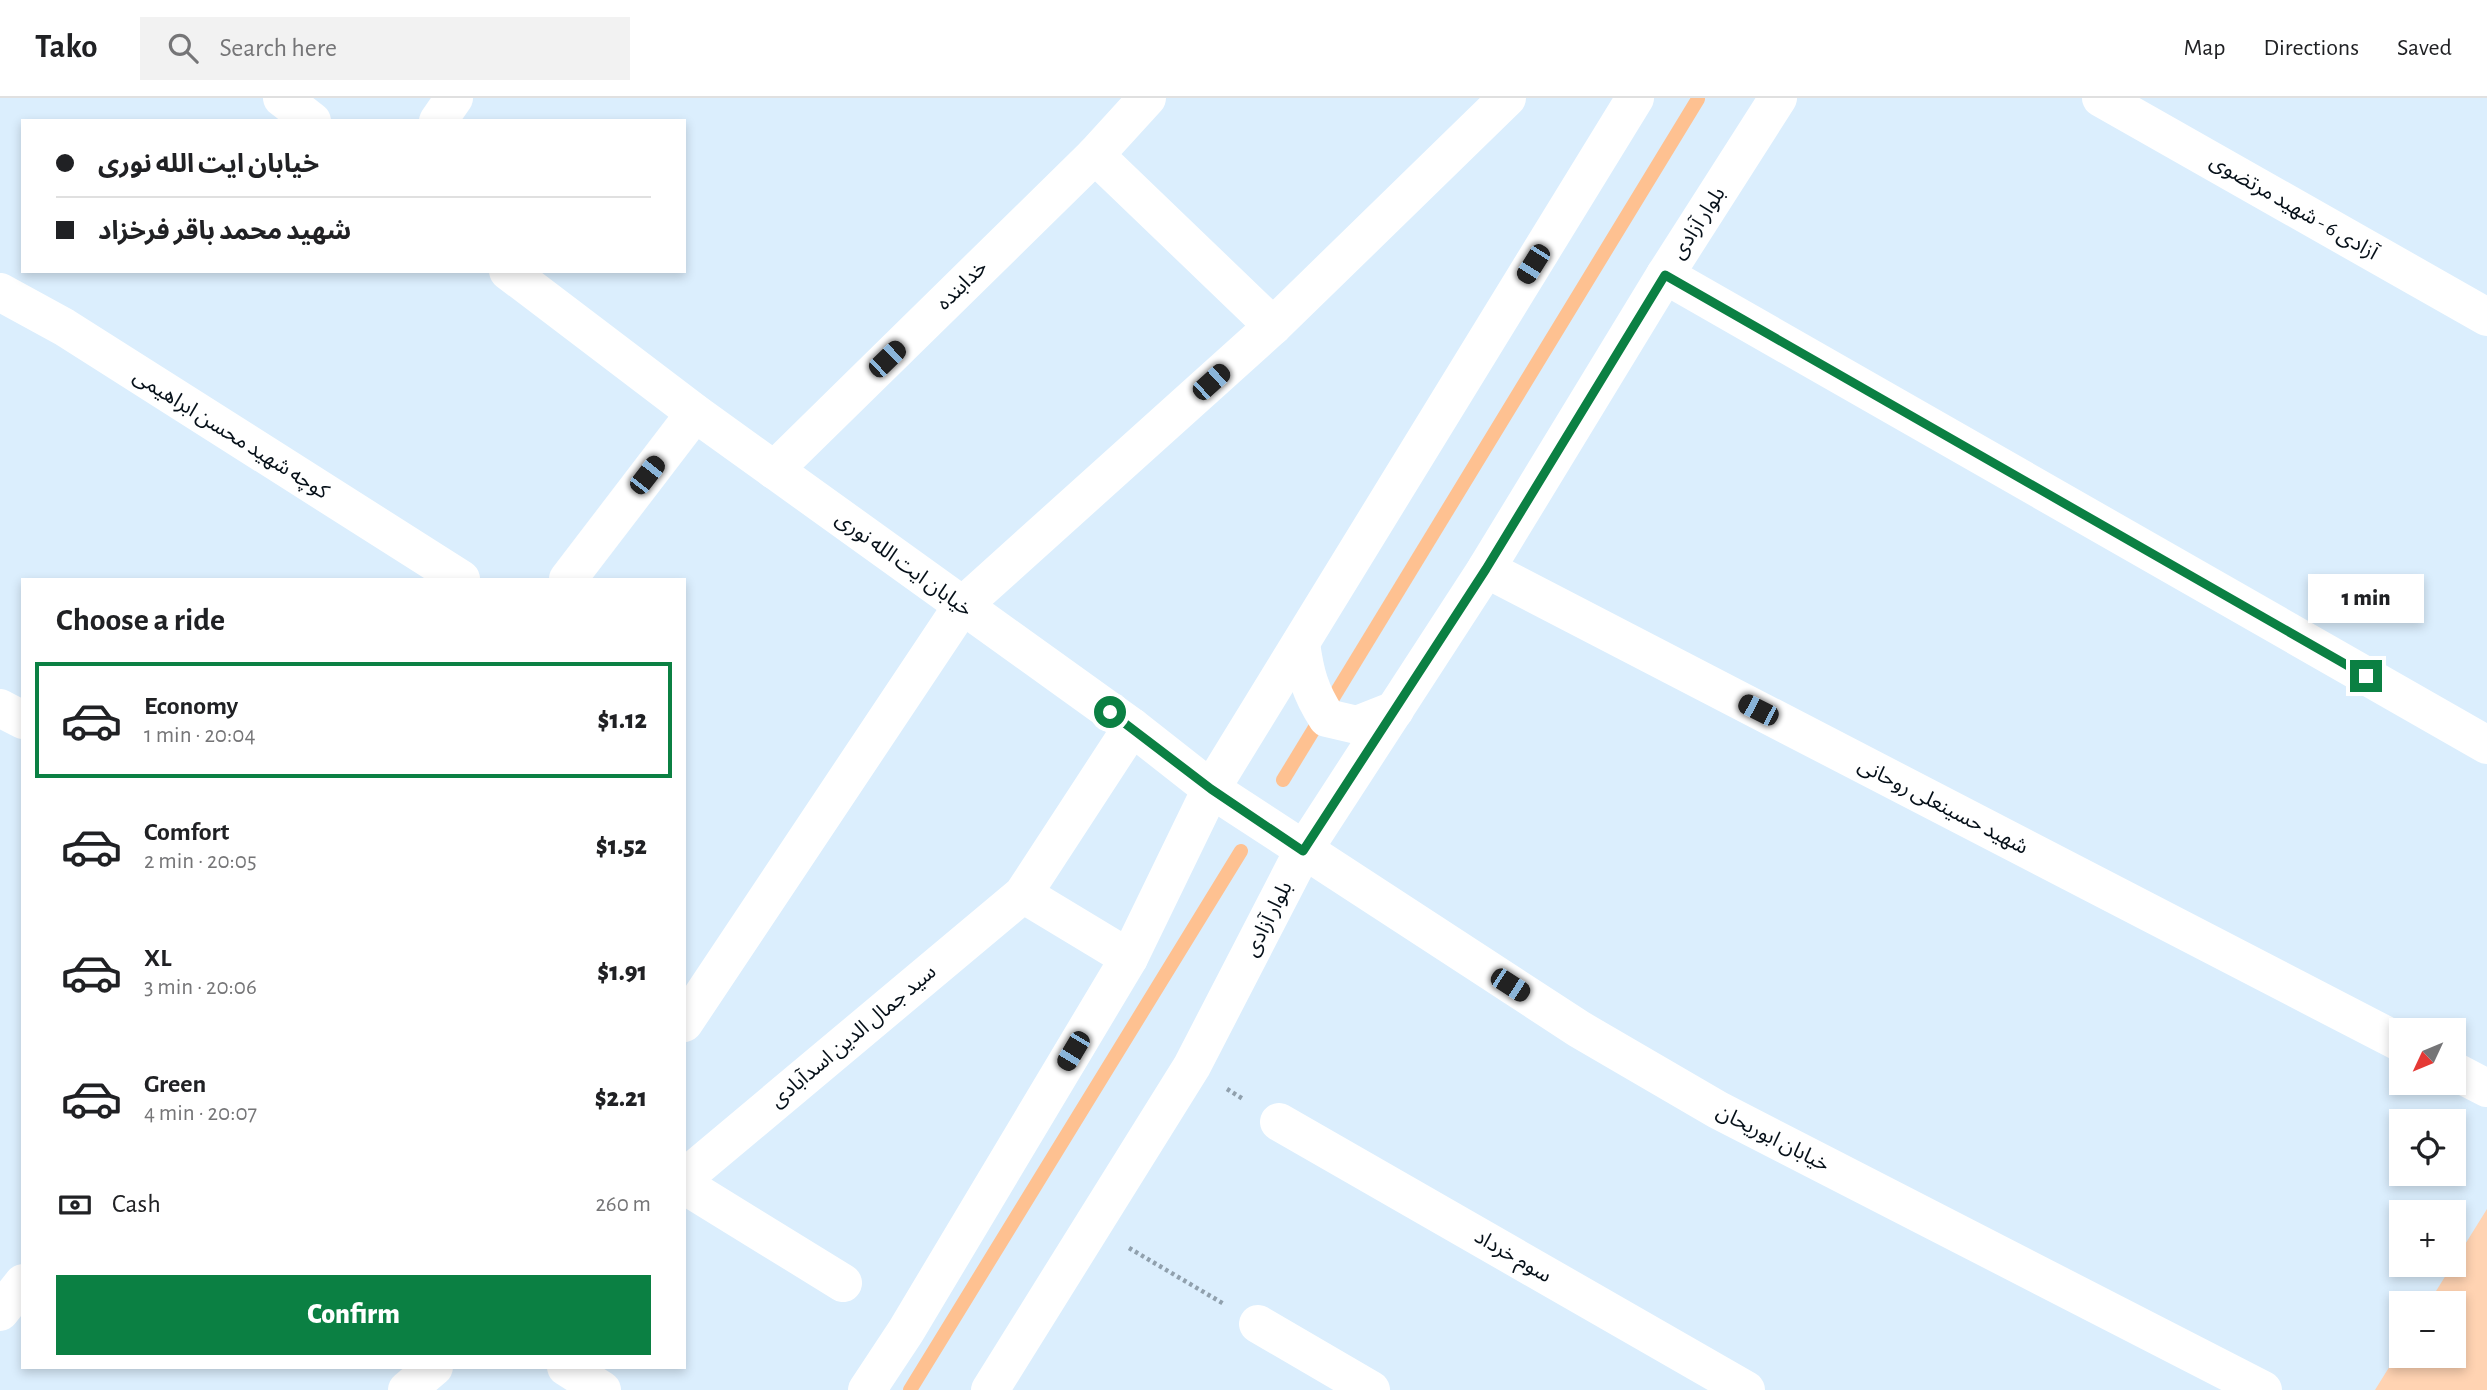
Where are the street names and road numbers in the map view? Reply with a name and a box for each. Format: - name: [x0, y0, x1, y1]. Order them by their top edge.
- street label: آزادی 6 - شهید مرتضوی: [2206, 149, 2383, 265]
- street label: بلوار آزادی: [1666, 182, 1730, 263]
- street label: خدابنده: [933, 256, 991, 314]
- street label: کوچه شهید محسن ابراهیمی: [128, 365, 333, 505]
- street label: خیابان ایت الله نوری: [831, 508, 976, 621]
- street label: شهید حسینعلی روحانی: [1854, 754, 2031, 859]
- street label: بلوار آزادی: [1239, 877, 1297, 960]
- street label: سید جمال الدین اسدآبادی: [765, 959, 941, 1112]
- street label: خیابان ابوریحان: [1713, 1101, 1833, 1176]
- street label: سوم خرداد: [1468, 1226, 1555, 1291]

